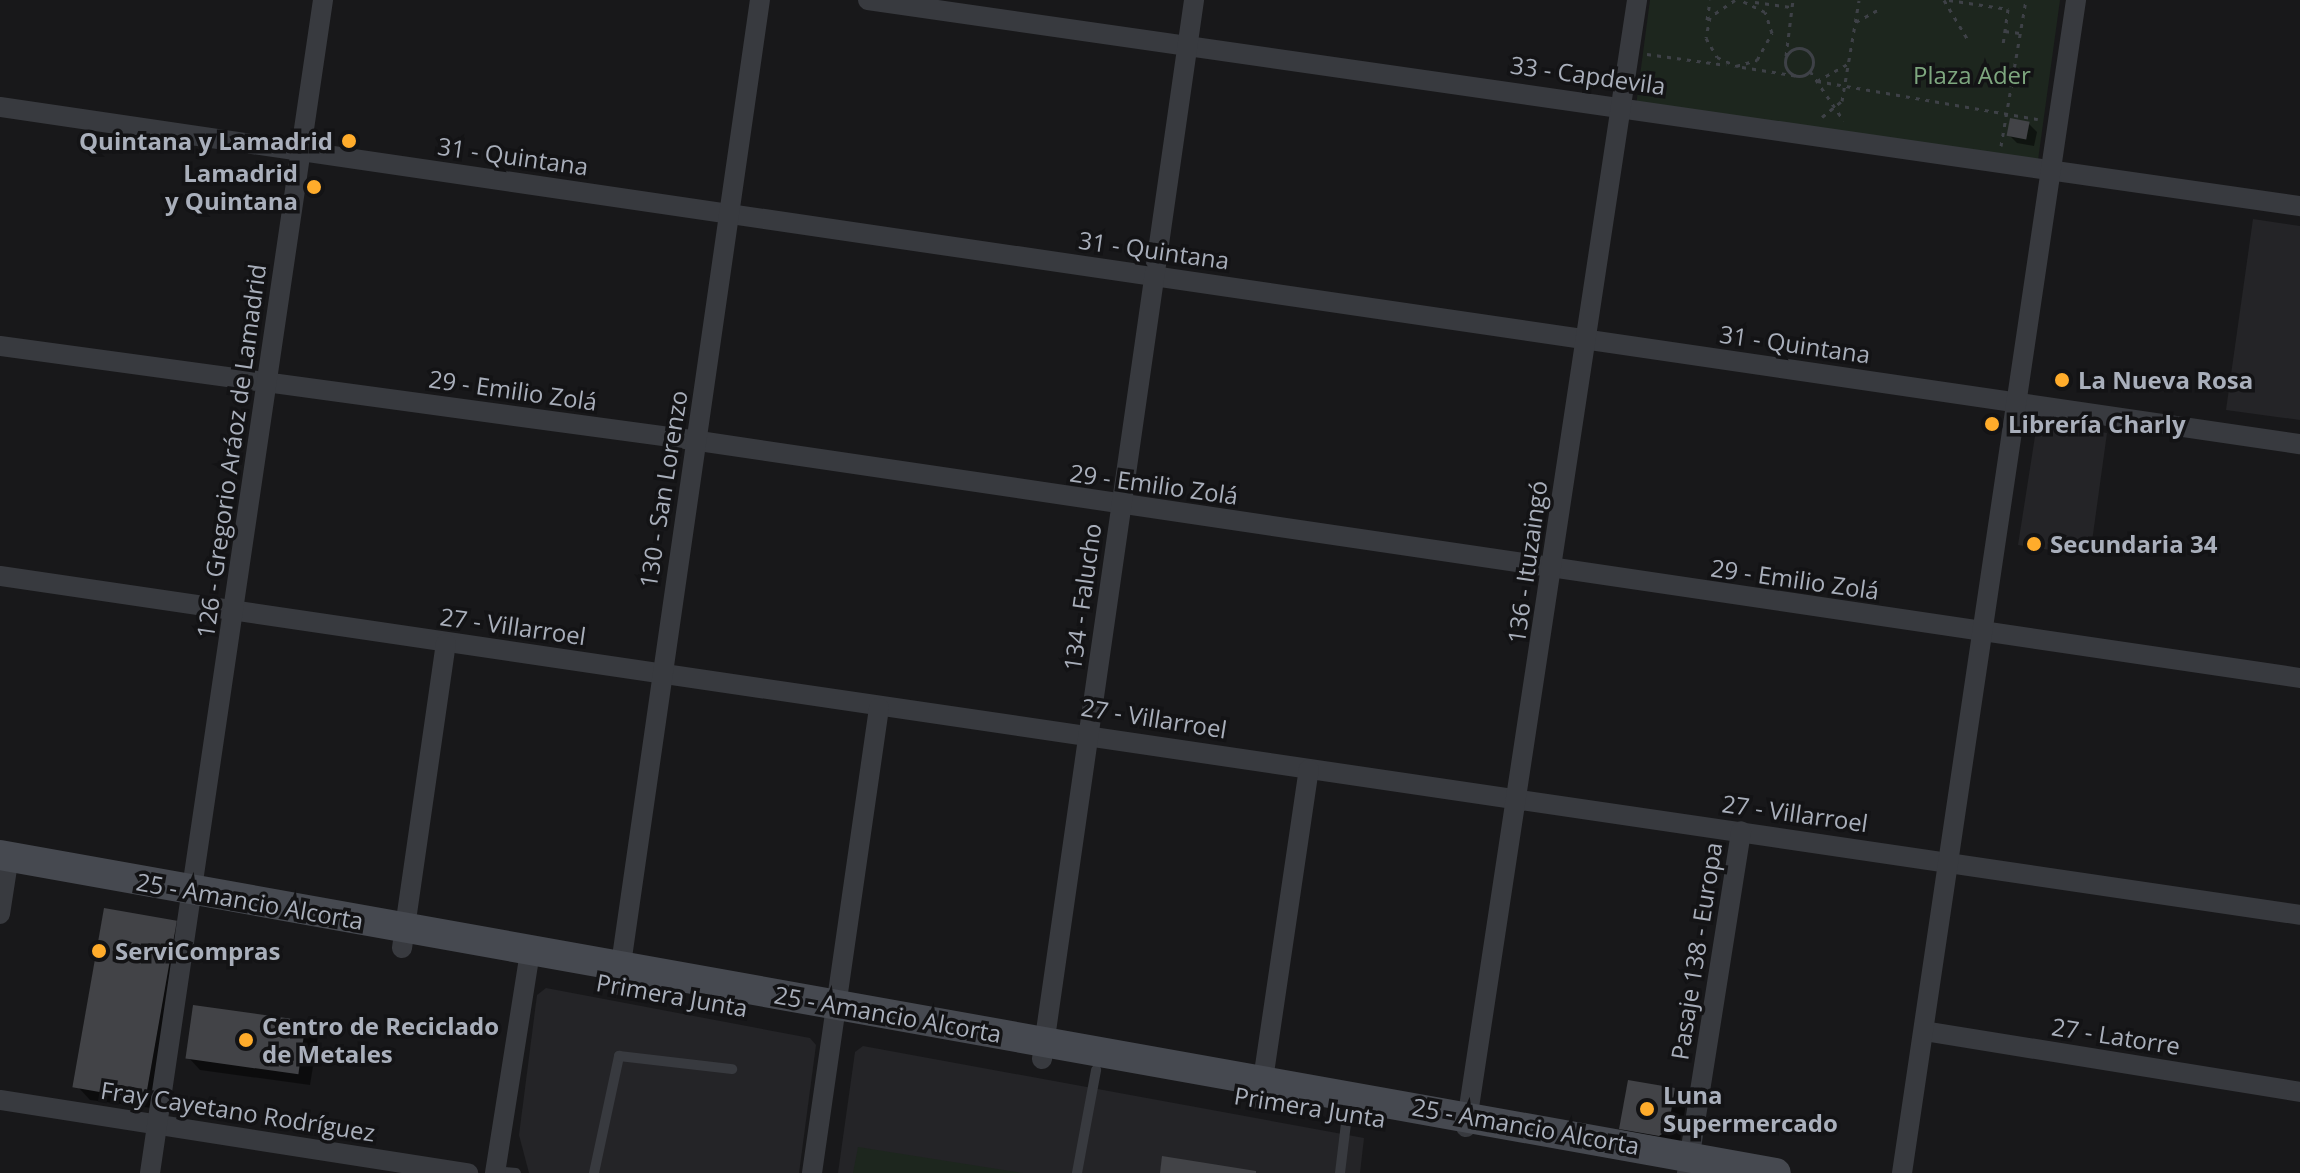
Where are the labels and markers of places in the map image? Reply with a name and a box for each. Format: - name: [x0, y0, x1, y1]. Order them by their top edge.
- place label: Quintana y Lamadrid: [79, 127, 333, 155]
- marker: Quintana y Lamadrid: [340, 132, 358, 150]
- place label: Lamadrid y Quintana: [165, 159, 298, 215]
- marker: Lamadrid y Quintana: [305, 178, 323, 196]
- place label: La Nueva Rosa: [2078, 366, 2253, 394]
- marker: La Nueva Rosa: [2053, 371, 2071, 389]
- place label: Librería Charly: [2008, 410, 2186, 438]
- marker: Librería Charly: [1983, 415, 2001, 433]
- place label: Secundaria 34: [2050, 530, 2217, 558]
- marker: Secundaria 34: [2025, 535, 2043, 553]
- place label: ServiCompras: [115, 937, 281, 965]
- marker: ServiCompras: [90, 942, 108, 960]
- place label: Centro de Reciclado de Metales: [262, 1012, 499, 1068]
- marker: Centro de Reciclado de Metales: [237, 1031, 255, 1049]
- place label: Luna Supermercado: [1663, 1081, 1838, 1137]
- marker: Luna Supermercado: [1638, 1100, 1656, 1118]

